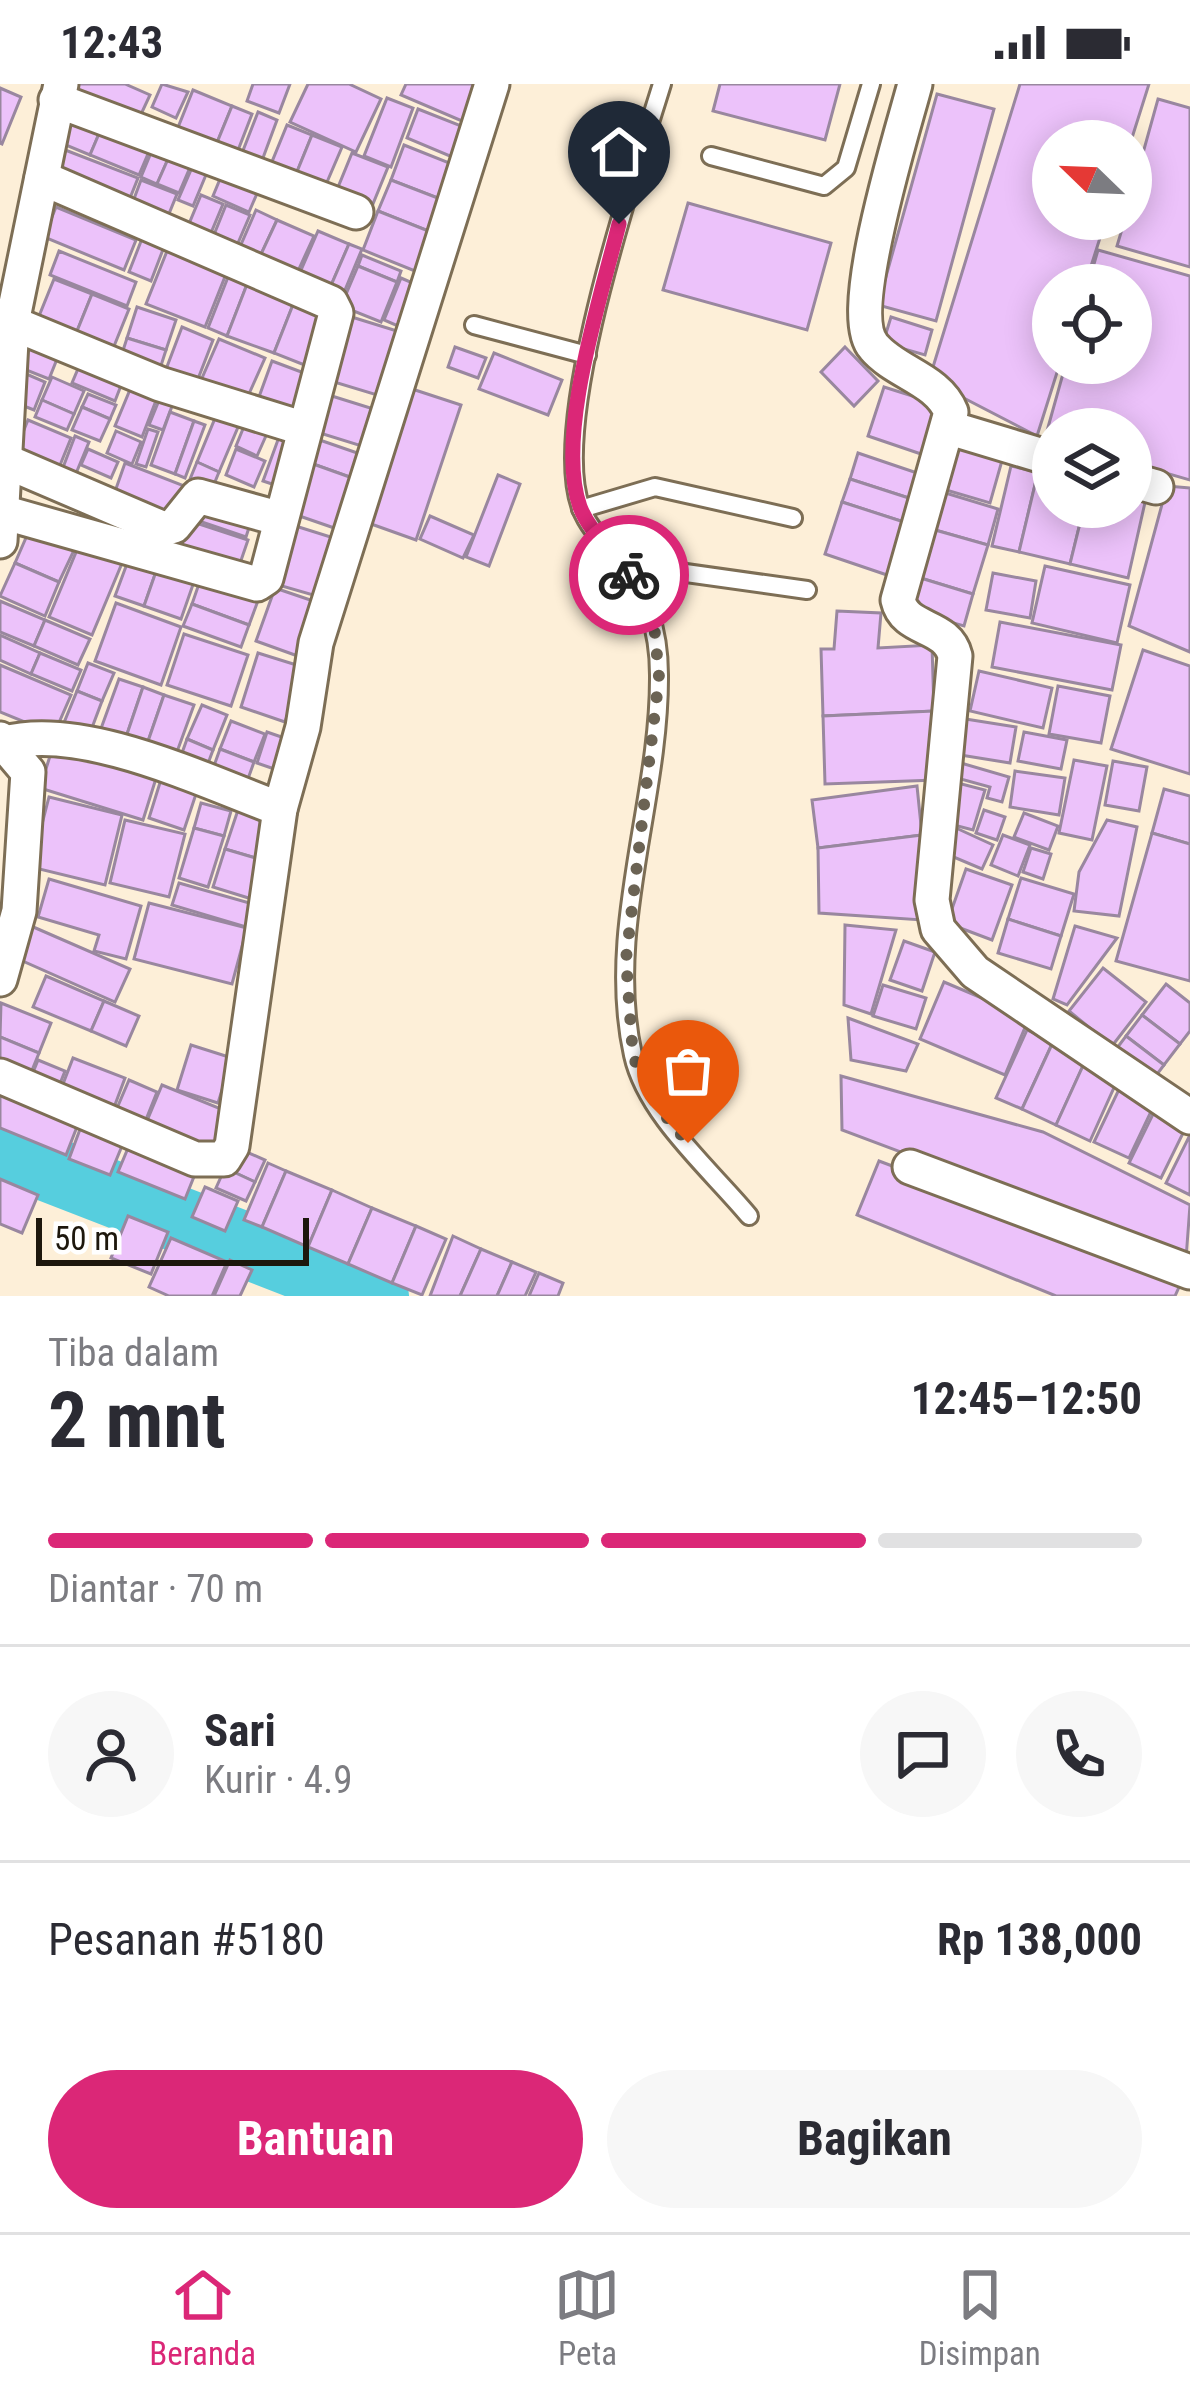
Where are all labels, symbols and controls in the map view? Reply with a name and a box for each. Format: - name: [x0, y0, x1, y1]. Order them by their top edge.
- text: 12:43: [60, 16, 163, 69]
- pin: [568, 101, 670, 224]
- icon: home: [586, 119, 652, 185]
- north arrow: [1032, 120, 1152, 240]
- map controls: [1032, 120, 1152, 528]
- button: locate: [1032, 264, 1152, 384]
- button: layers: [1032, 408, 1152, 528]
- courier: [569, 515, 689, 635]
- icon: bike: [596, 542, 662, 608]
- pin: [637, 1020, 739, 1143]
- icon: bag: [655, 1038, 721, 1104]
- scale bar: [36, 1212, 309, 1265]
- text: 50 m: [54, 1219, 119, 1258]
- text: Tiba dalam: [48, 1330, 219, 1376]
- text: 12:45–12:50: [911, 1372, 1142, 1425]
- text: 2 mnt: [48, 1375, 226, 1466]
- text: Diantar · 70 m: [48, 1566, 263, 1612]
- button: person: [48, 1691, 174, 1817]
- button: chat: [860, 1691, 986, 1817]
- button: phone: [1016, 1691, 1142, 1817]
- text: Sari: [204, 1704, 276, 1757]
- text: Kurir · 4.9: [204, 1757, 353, 1803]
- text: Pesanan #5180: [48, 1913, 325, 1966]
- text: Rp 138,000: [937, 1913, 1142, 1966]
- button: Bantuan: [48, 2070, 583, 2208]
- button: Bagikan: [607, 2070, 1142, 2208]
- tab: Beranda: [149, 2262, 256, 2373]
- tab: Peta: [554, 2262, 620, 2373]
- tab: Disimpan: [919, 2262, 1041, 2373]

